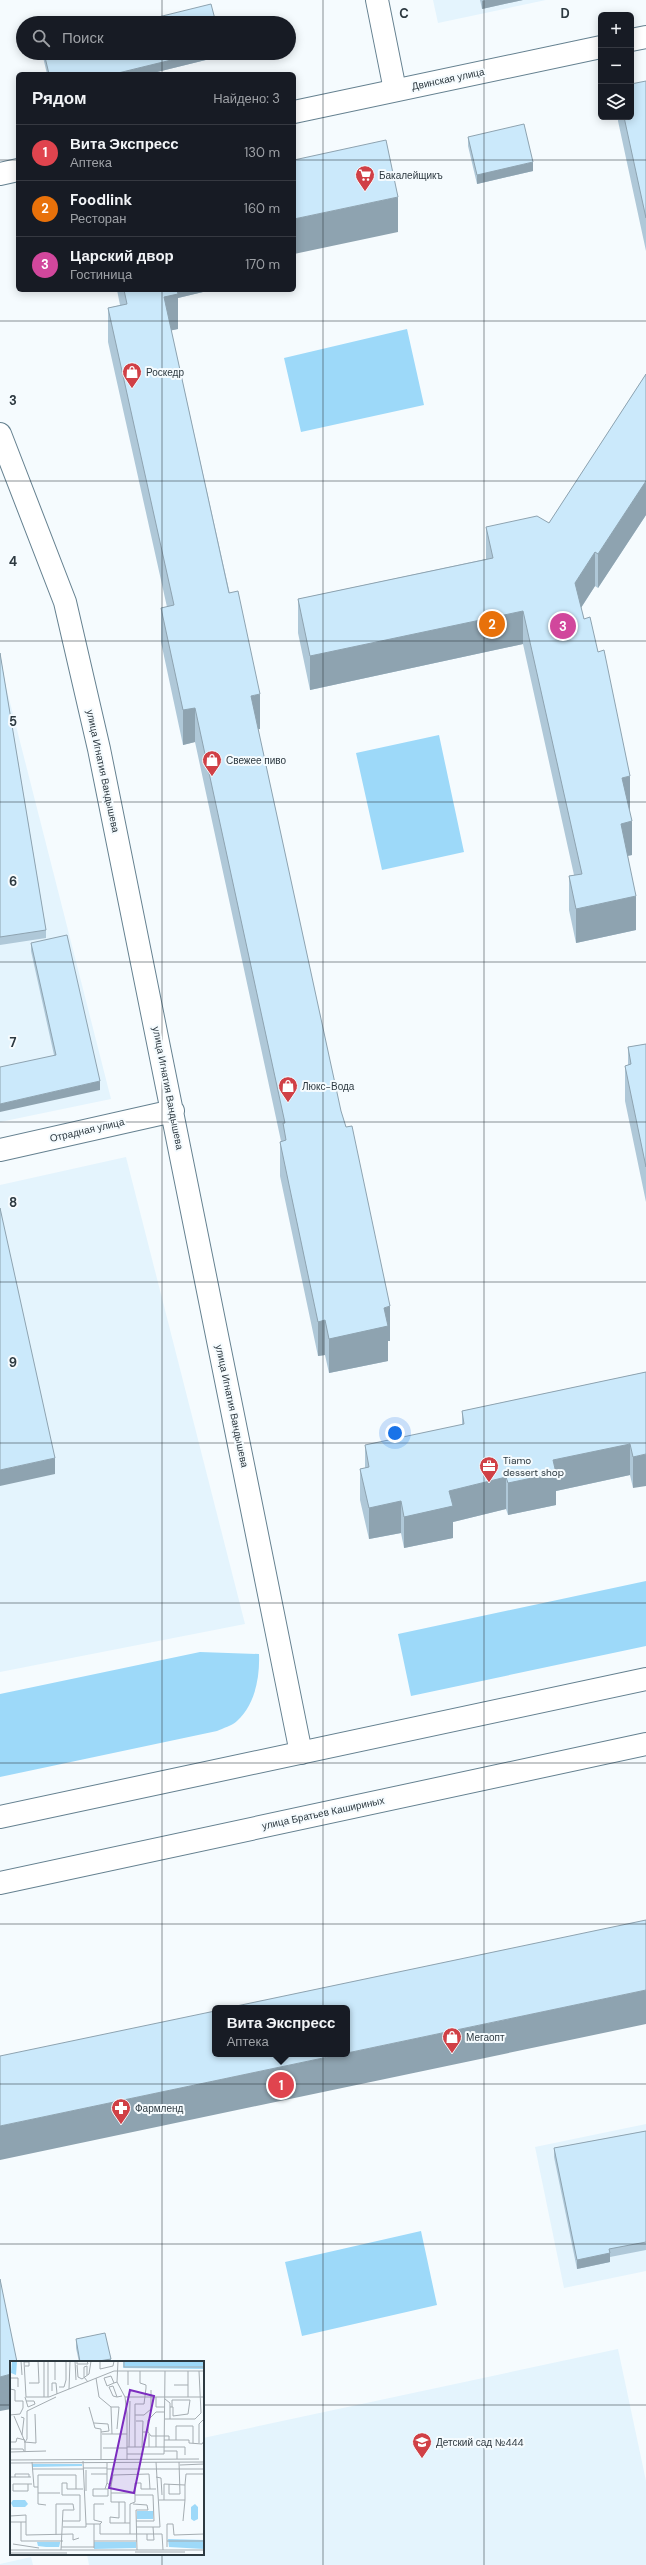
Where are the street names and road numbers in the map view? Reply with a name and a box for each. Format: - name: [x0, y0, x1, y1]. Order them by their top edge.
- street label: Двинская улица: [410, 65, 486, 93]
- street label: улица Игнатия Вандышева: [84, 708, 122, 834]
- street label: улица Игнатия Вандышева: [150, 1025, 186, 1151]
- street label: Отрадная улица: [49, 1115, 126, 1145]
- street label: улица Игнатия Вандышева: [213, 1343, 251, 1469]
- street label: улица Братьев Кашириных: [261, 1794, 385, 1832]

